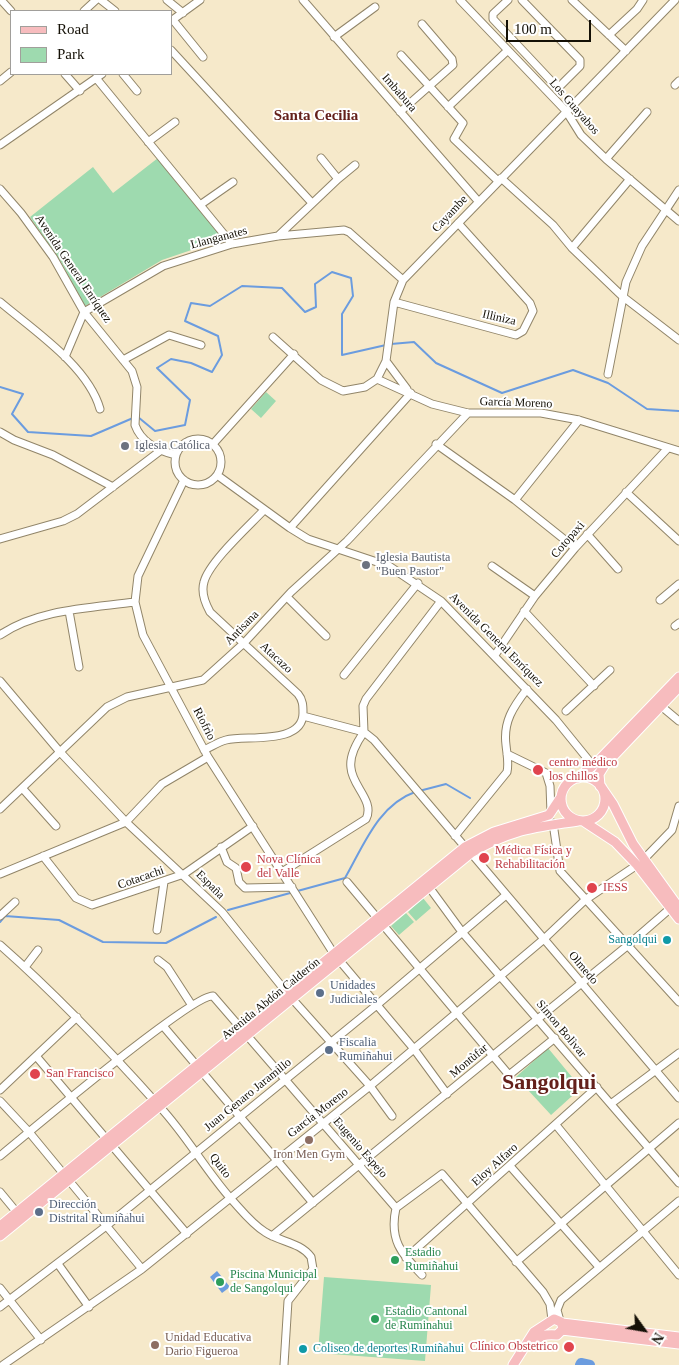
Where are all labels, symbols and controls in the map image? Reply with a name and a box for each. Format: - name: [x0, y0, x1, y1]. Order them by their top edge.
- legend: [10, 10, 172, 75]
- scale bar: [509, 10, 594, 42]
- text: Road: [57, 21, 89, 37]
- text: 100 m: [514, 21, 552, 37]
- text: Park: [57, 46, 85, 62]
- street label: Imbabura: [378, 71, 420, 115]
- street label: Los Guayabos: [546, 76, 602, 138]
- district label: Santa Cecilia: [274, 107, 358, 125]
- street label: Cayambe: [429, 193, 471, 235]
- street label: Avenida General Enríquez: [32, 212, 114, 326]
- street label: Llanganates: [189, 224, 249, 252]
- street label: Illiniza: [481, 307, 517, 329]
- street label: García Moreno: [479, 395, 553, 411]
- place label: Iglesia Católica: [135, 439, 210, 453]
- marker: Iglesia Católica: [119, 440, 131, 452]
- street label: Cotopaxi: [548, 519, 588, 561]
- place label: Iglesia Bautista "Buen Pastor": [376, 551, 450, 579]
- marker: Iglesia Bautista "Buen Pastor": [360, 559, 372, 571]
- street label: Avenida General Enríquez: [446, 590, 546, 690]
- street label: Antisana: [222, 608, 262, 648]
- street label: Atacazo: [257, 639, 295, 677]
- street label: Riofrìo: [190, 705, 218, 743]
- place label: centro médico los chillos: [549, 756, 617, 784]
- marker: centro médico los chillos: [531, 763, 545, 777]
- place label: Médica Física y Rehabilitación: [495, 844, 572, 872]
- marker: Médica Física y Rehabilitación: [477, 851, 491, 865]
- place label: Nova Clínica del Valle: [257, 853, 321, 881]
- marker: Nova Clínica del Valle: [239, 860, 253, 874]
- street label: Cotacachi: [116, 863, 166, 893]
- street label: España: [193, 868, 227, 902]
- marker: IESS: [585, 881, 599, 895]
- place label: IESS: [603, 881, 628, 895]
- place label: Sangolqui: [608, 933, 657, 947]
- marker: Sangolqui: [661, 934, 673, 946]
- street label: Olmedo: [565, 949, 601, 987]
- street label: Avenida Abdón Calderón: [219, 955, 323, 1043]
- place label: Unidades Judiciales: [330, 979, 377, 1007]
- marker: Unidades Judiciales: [314, 987, 326, 999]
- street label: Simon Bolìvar: [533, 997, 589, 1061]
- place label: Fiscalia Rumiñahui: [339, 1036, 392, 1064]
- street label: Montùfar: [447, 1041, 491, 1081]
- marker: Fiscalia Rumiñahui: [323, 1044, 335, 1056]
- street label: Juan Genaro Jaramillo: [202, 1055, 294, 1135]
- marker: San Francisco: [28, 1067, 42, 1081]
- place label: San Francisco: [46, 1067, 114, 1081]
- district label: Sangolqui: [502, 1070, 596, 1096]
- street label: García Moreno: [285, 1085, 351, 1141]
- street label: Eugenio Espejo: [330, 1115, 390, 1181]
- marker: Iron Men Gym: [303, 1134, 315, 1146]
- street label: Eloy Alfaro: [469, 1141, 521, 1189]
- place label: Iron Men Gym: [273, 1148, 345, 1162]
- street label: Quito: [206, 1151, 234, 1181]
- place label: Dirección Distrital Rumiñahui: [49, 1198, 145, 1226]
- marker: Dirección Distrital Rumiñahui: [33, 1206, 45, 1218]
- place label: Estadio Rumiñahui: [405, 1246, 458, 1274]
- marker: Estadio Rumiñahui: [389, 1254, 401, 1266]
- place label: Piscina Municipal de Sangolqui: [230, 1268, 317, 1296]
- marker: Piscina Municipal de Sangolqui: [214, 1276, 226, 1288]
- place label: Estadio Cantonal de Ruminahui: [385, 1305, 467, 1333]
- north arrow: [619, 1305, 669, 1355]
- marker: Estadio Cantonal de Ruminahui: [369, 1313, 381, 1325]
- text: N: [648, 1330, 666, 1346]
- place label: Unidad Educativa Dario Figueroa: [165, 1331, 251, 1359]
- marker: Unidad Educativa Dario Figueroa: [149, 1339, 161, 1351]
- place label: Clínico Obstetrico: [470, 1340, 558, 1354]
- marker: Clínico Obstetrico: [562, 1340, 576, 1354]
- place label: Coliseo de deportes Rumiñahui: [313, 1342, 464, 1356]
- marker: Coliseo de deportes Rumiñahui: [297, 1343, 309, 1355]

